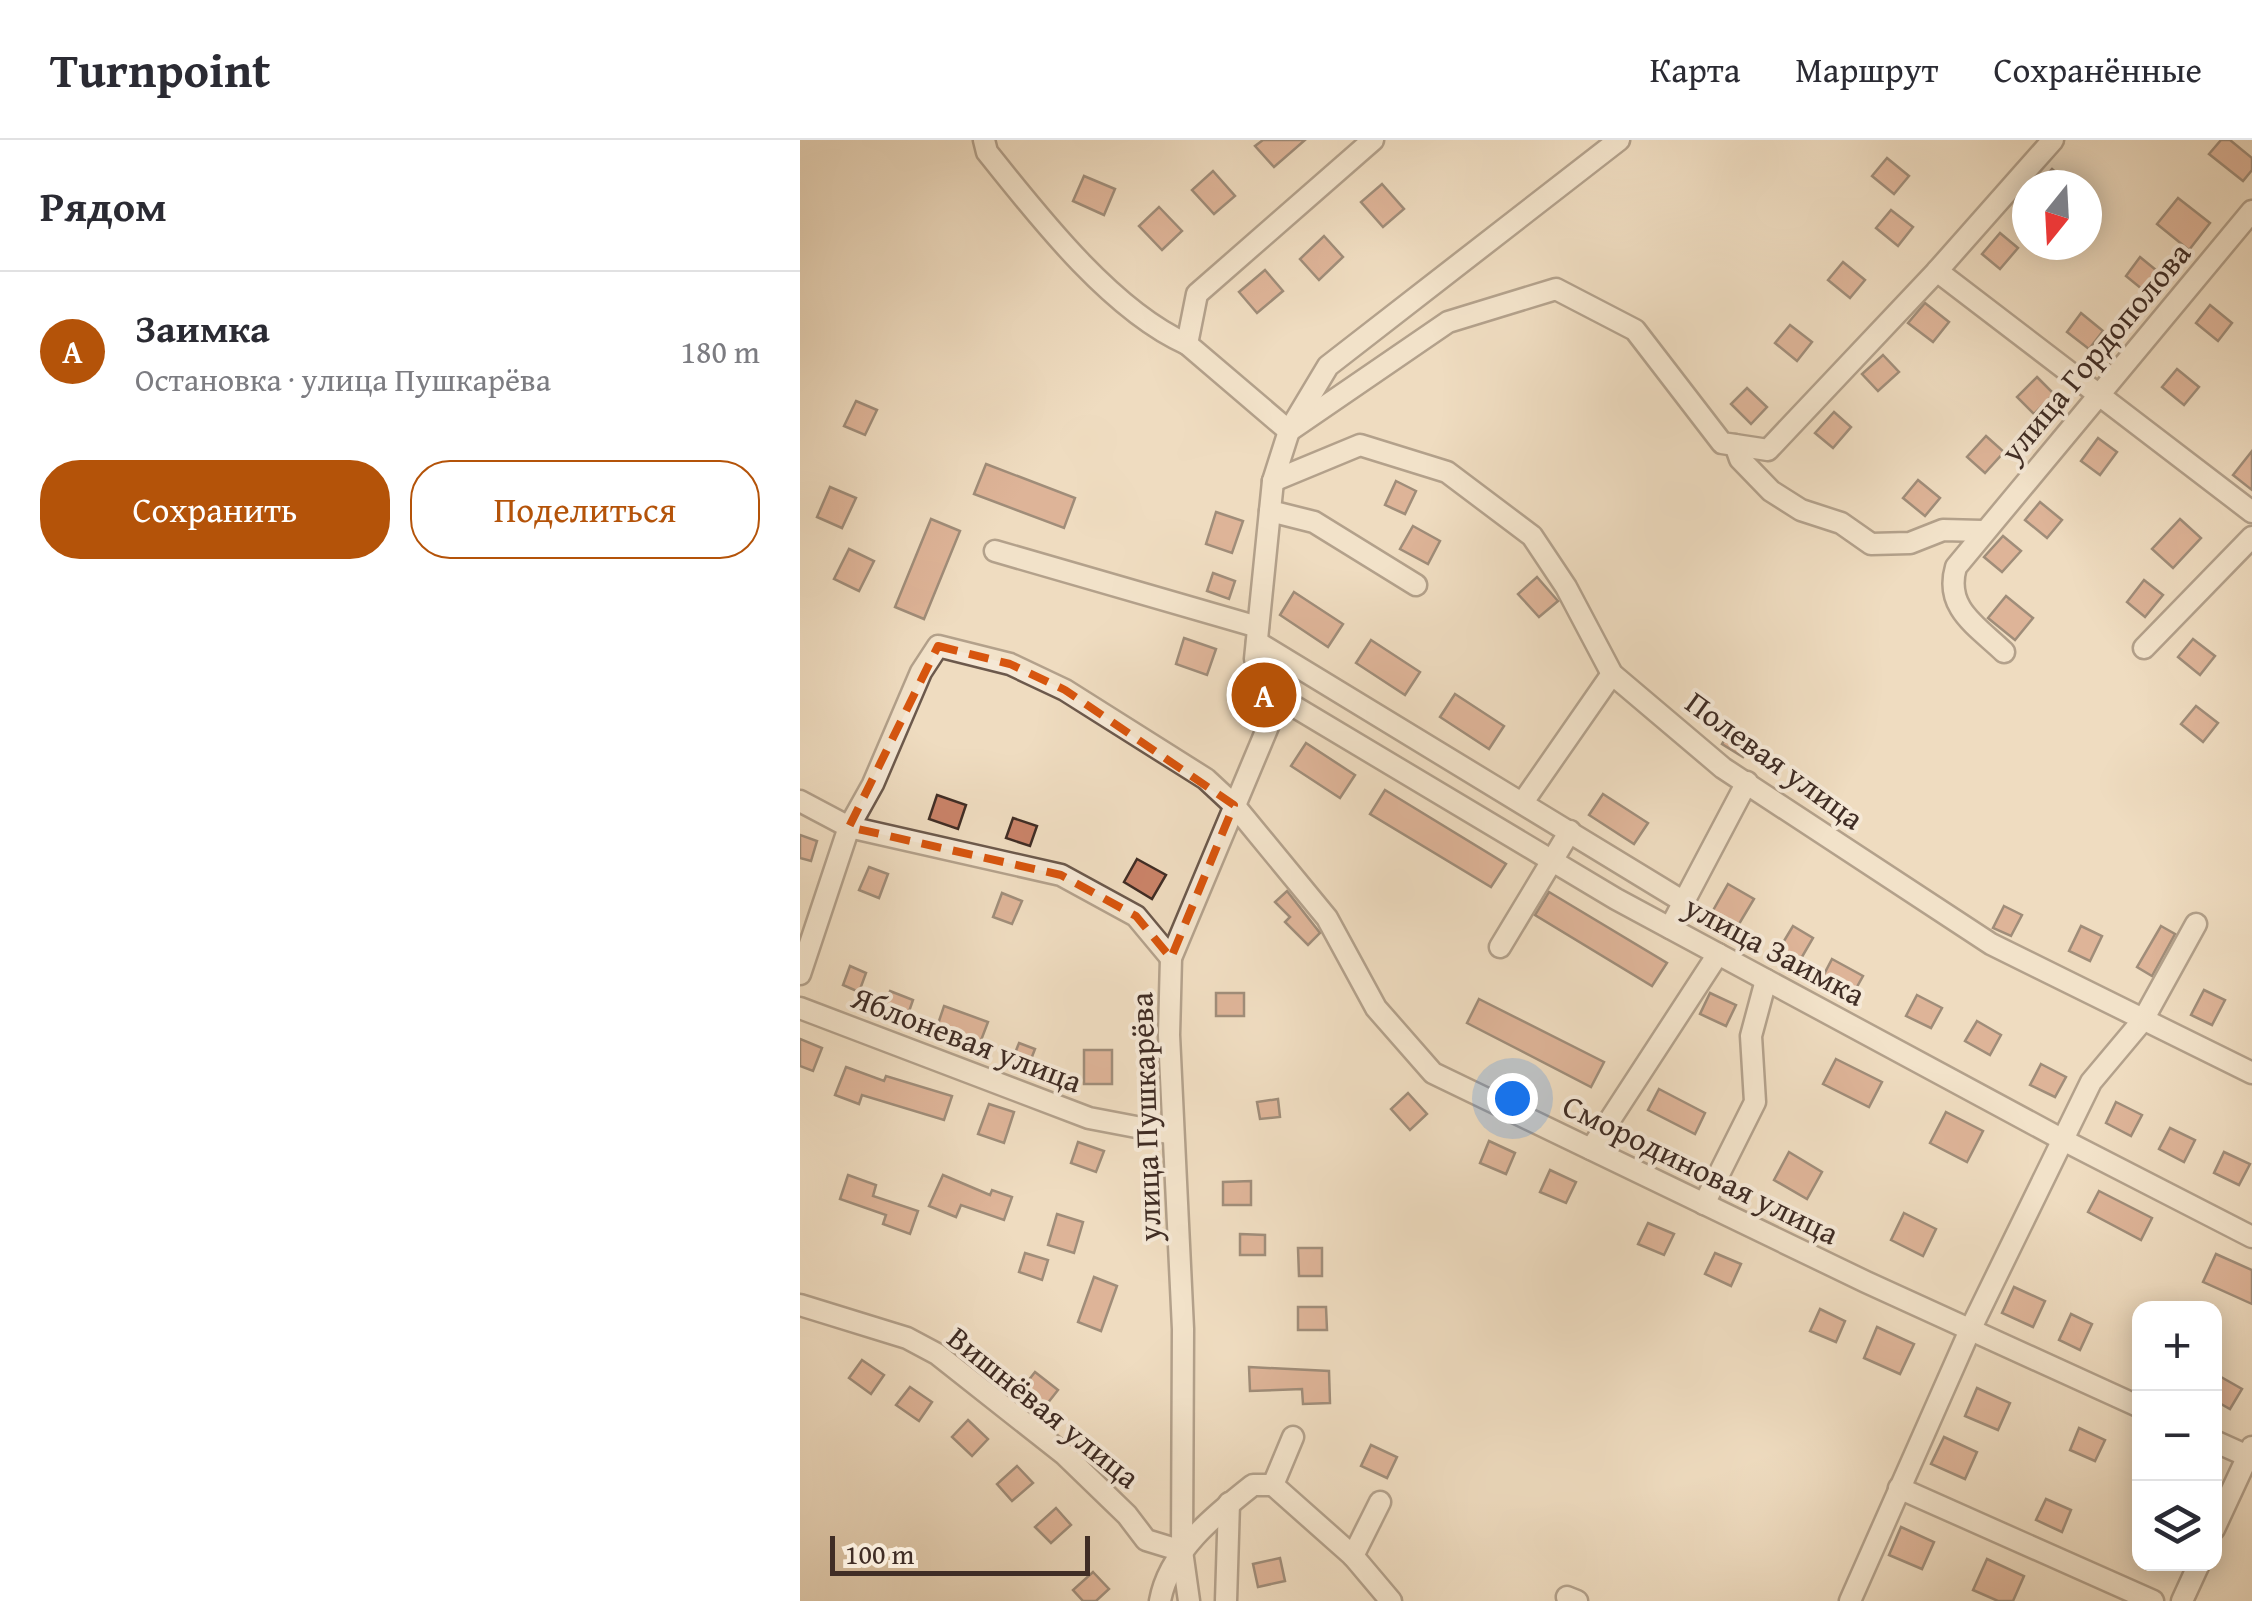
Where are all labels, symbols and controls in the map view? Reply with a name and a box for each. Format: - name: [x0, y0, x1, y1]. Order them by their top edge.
- text: Turnpoint: [50, 34, 271, 105]
- text: Карта: [1650, 44, 1740, 95]
- text: Маршрут: [1795, 44, 1938, 95]
- text: Сохранённые: [1993, 44, 2202, 95]
- north arrow: [2012, 170, 2102, 260]
- text: Рядом: [40, 175, 167, 236]
- street label: улица Гордополова: [1988, 231, 2202, 473]
- text: Заимка: [135, 300, 270, 356]
- text: A: [62, 328, 83, 375]
- text: 180 m: [681, 328, 760, 375]
- text: Остановка · улица Пушкарёва: [135, 356, 551, 403]
- button: Сохранить: [40, 460, 390, 559]
- button: Поделиться: [410, 460, 760, 559]
- pin: A: [1232, 658, 1296, 732]
- street label: Полевая улица: [1676, 679, 1874, 841]
- street label: улица Заимка: [1675, 882, 1875, 1018]
- street label: Яблоневая улица: [844, 973, 1090, 1105]
- street label: улица Пушкарёва: [1117, 991, 1173, 1244]
- your location: [1487, 1073, 1538, 1124]
- street label: Смородиновая улица: [1555, 1082, 1848, 1257]
- map controls: [2132, 1301, 2222, 1571]
- button: +: [2132, 1301, 2222, 1391]
- street label: Вишнёвая улица: [938, 1315, 1151, 1500]
- button: −: [2132, 1391, 2222, 1481]
- button: layers: [2132, 1481, 2222, 1571]
- scale bar: [830, 1531, 1090, 1576]
- text: 100 m: [845, 1533, 914, 1574]

